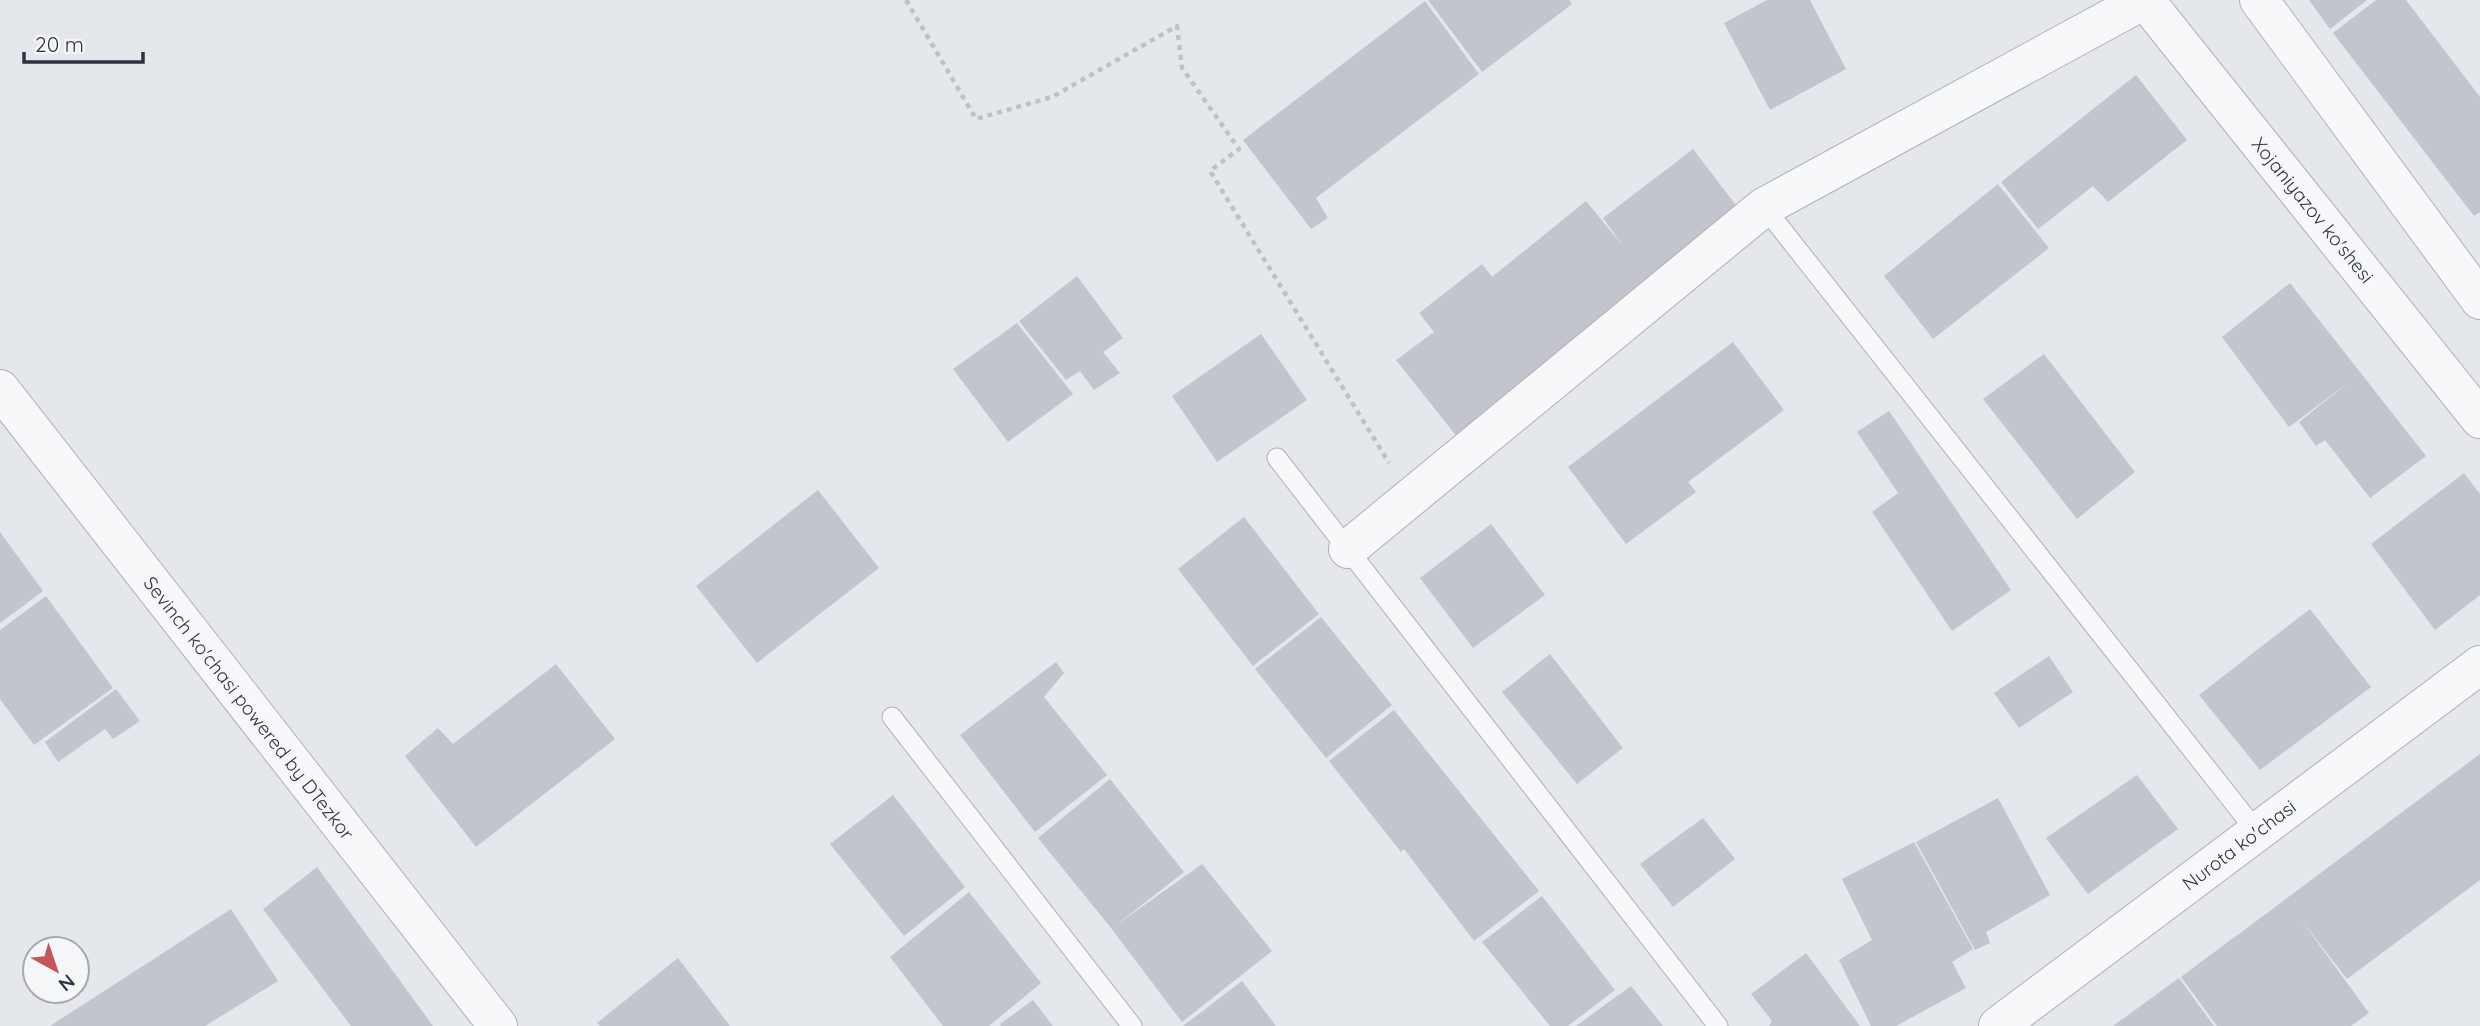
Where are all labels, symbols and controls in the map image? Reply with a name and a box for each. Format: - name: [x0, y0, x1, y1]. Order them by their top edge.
- scale bar: [24, 21, 144, 65]
- text: 20 m: [35, 31, 84, 57]
- street label: Xojaniyazov ko'shesi: [2247, 132, 2379, 288]
- street label: Sevinch ko'chasi powered by DTezkor: [139, 571, 360, 845]
- street label: Nurota ko'chasi: [2177, 794, 2301, 896]
- north arrow: [21, 935, 91, 1005]
- text: N: [54, 969, 80, 997]

